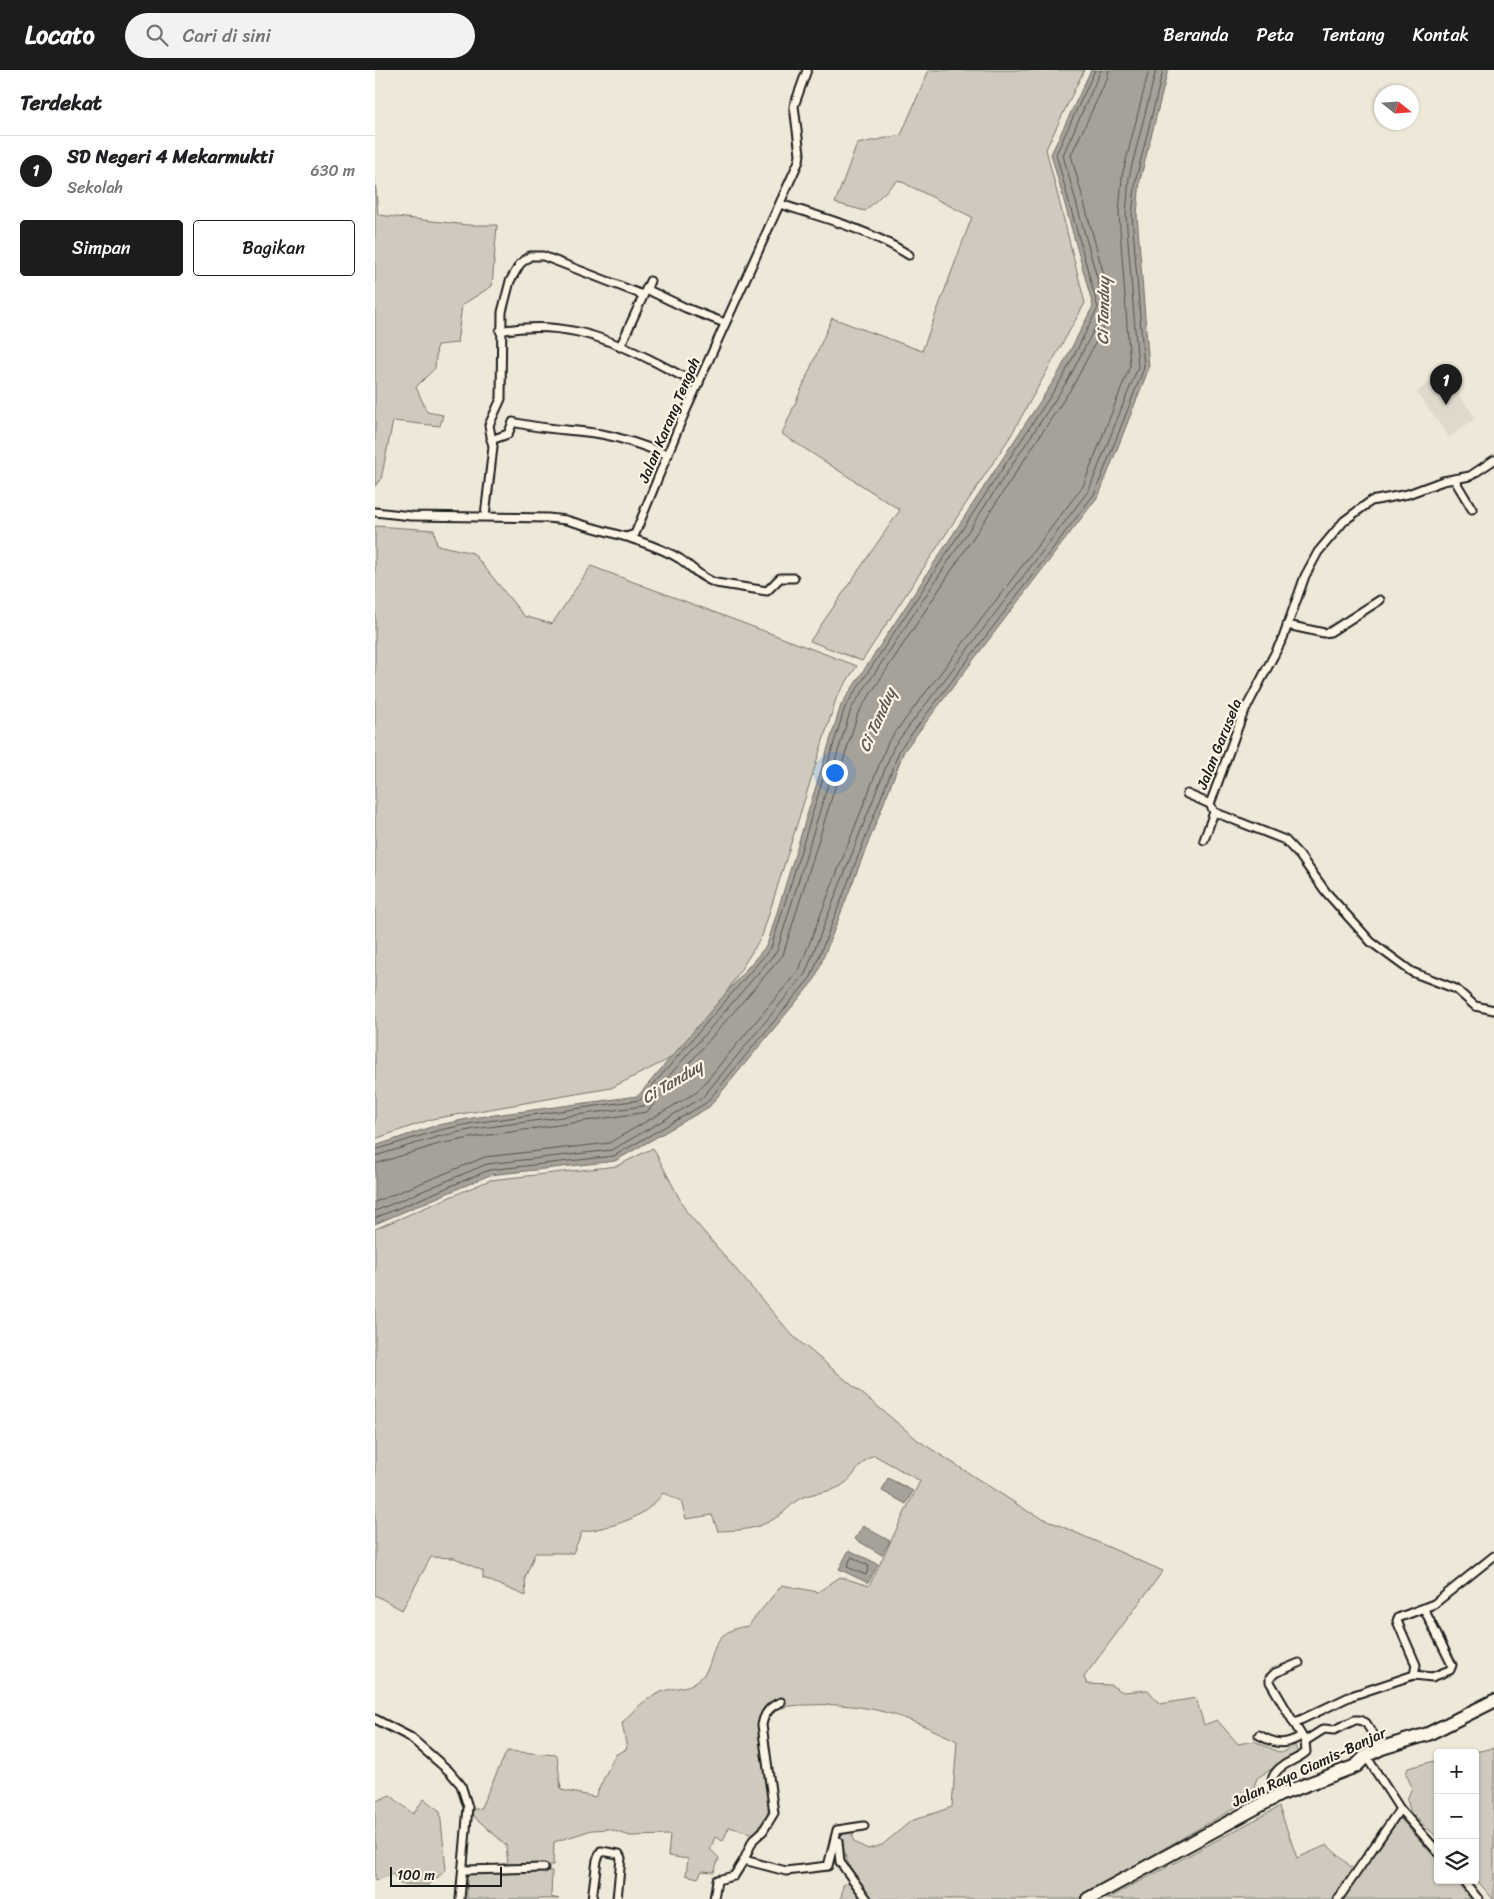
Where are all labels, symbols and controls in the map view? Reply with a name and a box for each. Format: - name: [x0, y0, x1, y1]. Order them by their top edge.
- search box: [125, 13, 475, 58]
- text: Locato: [25, 14, 95, 56]
- text: Cari di sini: [183, 19, 271, 52]
- text: Beranda: [1163, 19, 1229, 51]
- text: Peta: [1257, 19, 1294, 51]
- text: Tentang: [1322, 19, 1385, 51]
- text: Kontak: [1413, 19, 1469, 51]
- icon: search: [143, 21, 171, 49]
- text: Terdekat: [20, 84, 102, 122]
- north arrow: [1374, 85, 1419, 130]
- text: SD Negeri 4 Mekarmukti: [67, 140, 274, 173]
- text: 1: [33, 156, 39, 185]
- text: 630 m: [311, 156, 355, 185]
- text: Sekolah: [67, 173, 123, 202]
- button: Simpan: [20, 220, 183, 276]
- button: Bagikan: [193, 220, 355, 276]
- water label: Ci Tanduy: [1088, 274, 1118, 345]
- street label: Jalan Karang Tengah: [630, 353, 707, 488]
- pin: 1: [1430, 364, 1462, 405]
- water label: Ci Tanduy: [850, 681, 905, 757]
- street label: Jalan Garusela: [1189, 694, 1249, 794]
- your location: [822, 760, 848, 786]
- water label: Ci Tanduy: [636, 1051, 711, 1112]
- street label: Jalan Raya Ciamis-Banjar: [1226, 1719, 1391, 1815]
- map controls: [1434, 1749, 1479, 1884]
- button: +: [1434, 1749, 1479, 1794]
- button: −: [1434, 1794, 1479, 1839]
- button: layers: [1434, 1839, 1479, 1884]
- text: 100 m: [397, 1863, 435, 1888]
- scale bar: [390, 1864, 503, 1887]

